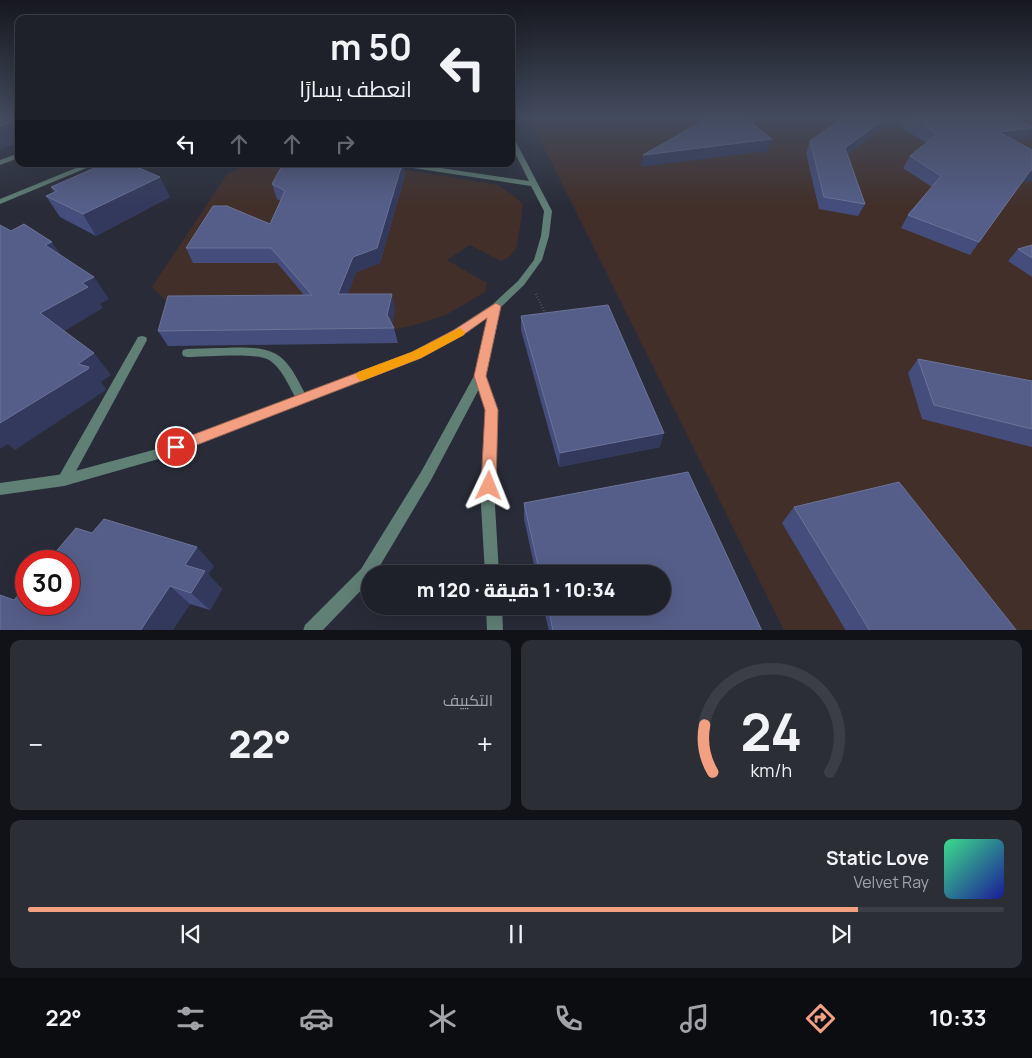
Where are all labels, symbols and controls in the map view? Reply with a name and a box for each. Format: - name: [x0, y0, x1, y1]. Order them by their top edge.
- text: 50 m: [330, 23, 412, 71]
- icon: left: [430, 35, 495, 100]
- text: انعطف يسارًا: [299, 74, 412, 104]
- icon: left: [172, 130, 200, 158]
- icon: ahead: [225, 130, 253, 158]
- icon: ahead: [278, 130, 306, 158]
- icon: right: [331, 130, 359, 158]
- pin: [155, 426, 197, 468]
- icon: arrive: [162, 433, 190, 461]
- position arrow: [462, 459, 514, 511]
- speed limit sign: 30: [15, 550, 80, 615]
- text: 10:34 · 1 دقيقة · 120 m: [417, 577, 615, 603]
- text: التكييف: [443, 689, 493, 711]
- text: 24: [741, 696, 802, 767]
- text: 22°: [228, 717, 291, 769]
- text: −: [28, 725, 43, 763]
- text: +: [477, 725, 493, 763]
- text: km/h: [751, 758, 792, 782]
- text: Static Love: [826, 845, 929, 871]
- text: Velvet Ray: [854, 871, 929, 893]
- icon: previous: [177, 920, 205, 948]
- icon: pause: [502, 920, 530, 948]
- icon: next: [827, 920, 855, 948]
- icon: filters: [173, 1001, 208, 1036]
- icon: car: [299, 1001, 334, 1036]
- icon: climate: [425, 1001, 460, 1036]
- icon: phone: [551, 1001, 586, 1036]
- icon: music: [677, 1001, 712, 1036]
- icon: directions: [803, 1001, 838, 1036]
- text: 22°: [46, 1003, 82, 1033]
- text: 10:33: [929, 1003, 986, 1033]

